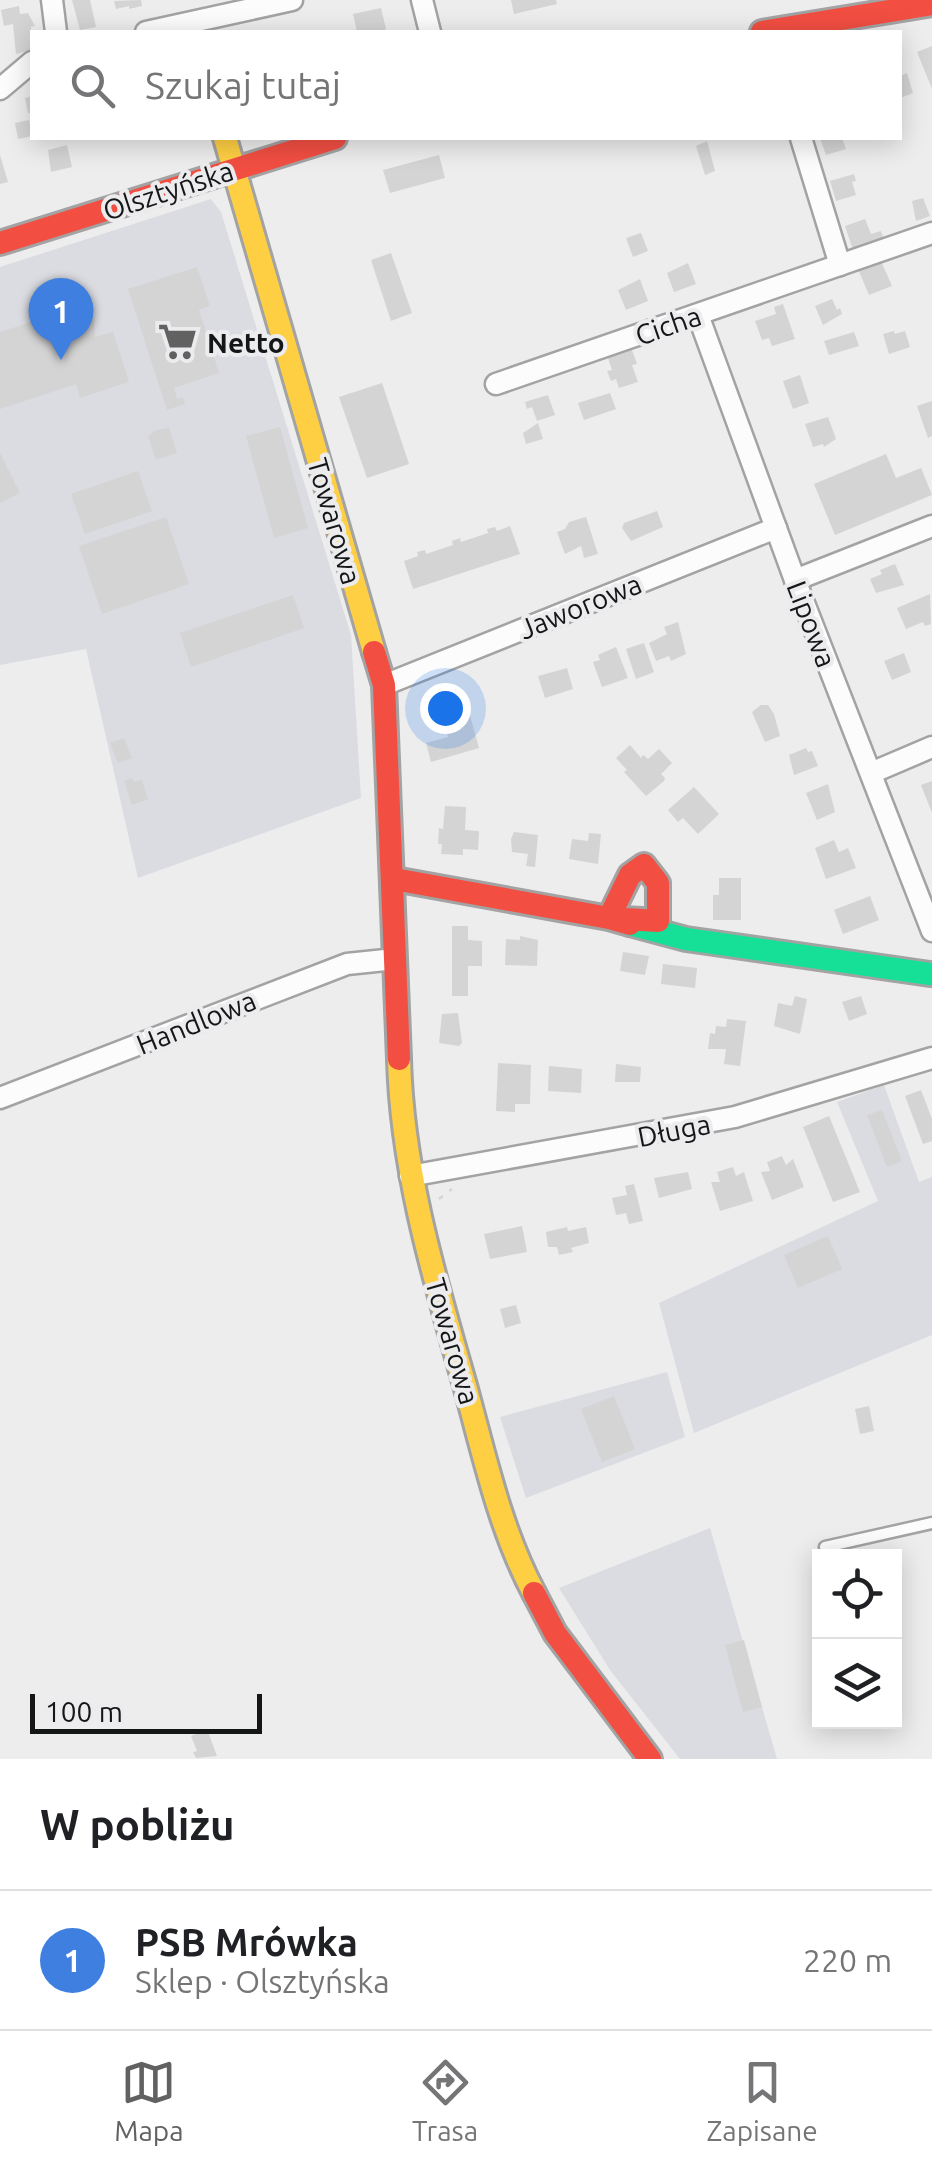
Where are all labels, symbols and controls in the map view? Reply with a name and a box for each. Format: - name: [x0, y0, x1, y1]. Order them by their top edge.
- search box: [30, 30, 902, 140]
- icon: search: [65, 58, 120, 113]
- text: Szukaj tutaj: [145, 64, 341, 106]
- street label: Olsztyńska: [99, 154, 237, 226]
- pin: 1: [28, 278, 94, 360]
- street label: Cicha: [631, 299, 705, 351]
- supermarket icon: Netto: [156, 321, 198, 363]
- place label: Netto: [207, 327, 285, 358]
- street label: Towarowa: [302, 454, 368, 588]
- street label: Jaworowa: [514, 567, 646, 645]
- street label: Lipowa: [781, 576, 843, 672]
- your location: [420, 683, 471, 734]
- street label: Handlowa: [132, 984, 260, 1060]
- street label: Długa: [635, 1108, 713, 1152]
- street label: Towarowa: [420, 1274, 486, 1408]
- map controls: [812, 1549, 902, 1729]
- button: locate: [812, 1549, 902, 1639]
- button: layers: [812, 1639, 902, 1729]
- scale bar: [30, 1689, 262, 1734]
- text: 100 m: [45, 1696, 123, 1727]
- text: W pobliżu: [40, 1801, 235, 1848]
- text: PSB Mrówka: [135, 1921, 358, 1963]
- text: 1: [63, 1942, 82, 1978]
- text: 220 m: [803, 1942, 892, 1978]
- text: Sklep · Olsztyńska: [135, 1963, 390, 1999]
- tab: Mapa: [114, 2055, 184, 2146]
- tab: Trasa: [412, 2055, 478, 2146]
- tab: Zapisane: [706, 2055, 818, 2146]

